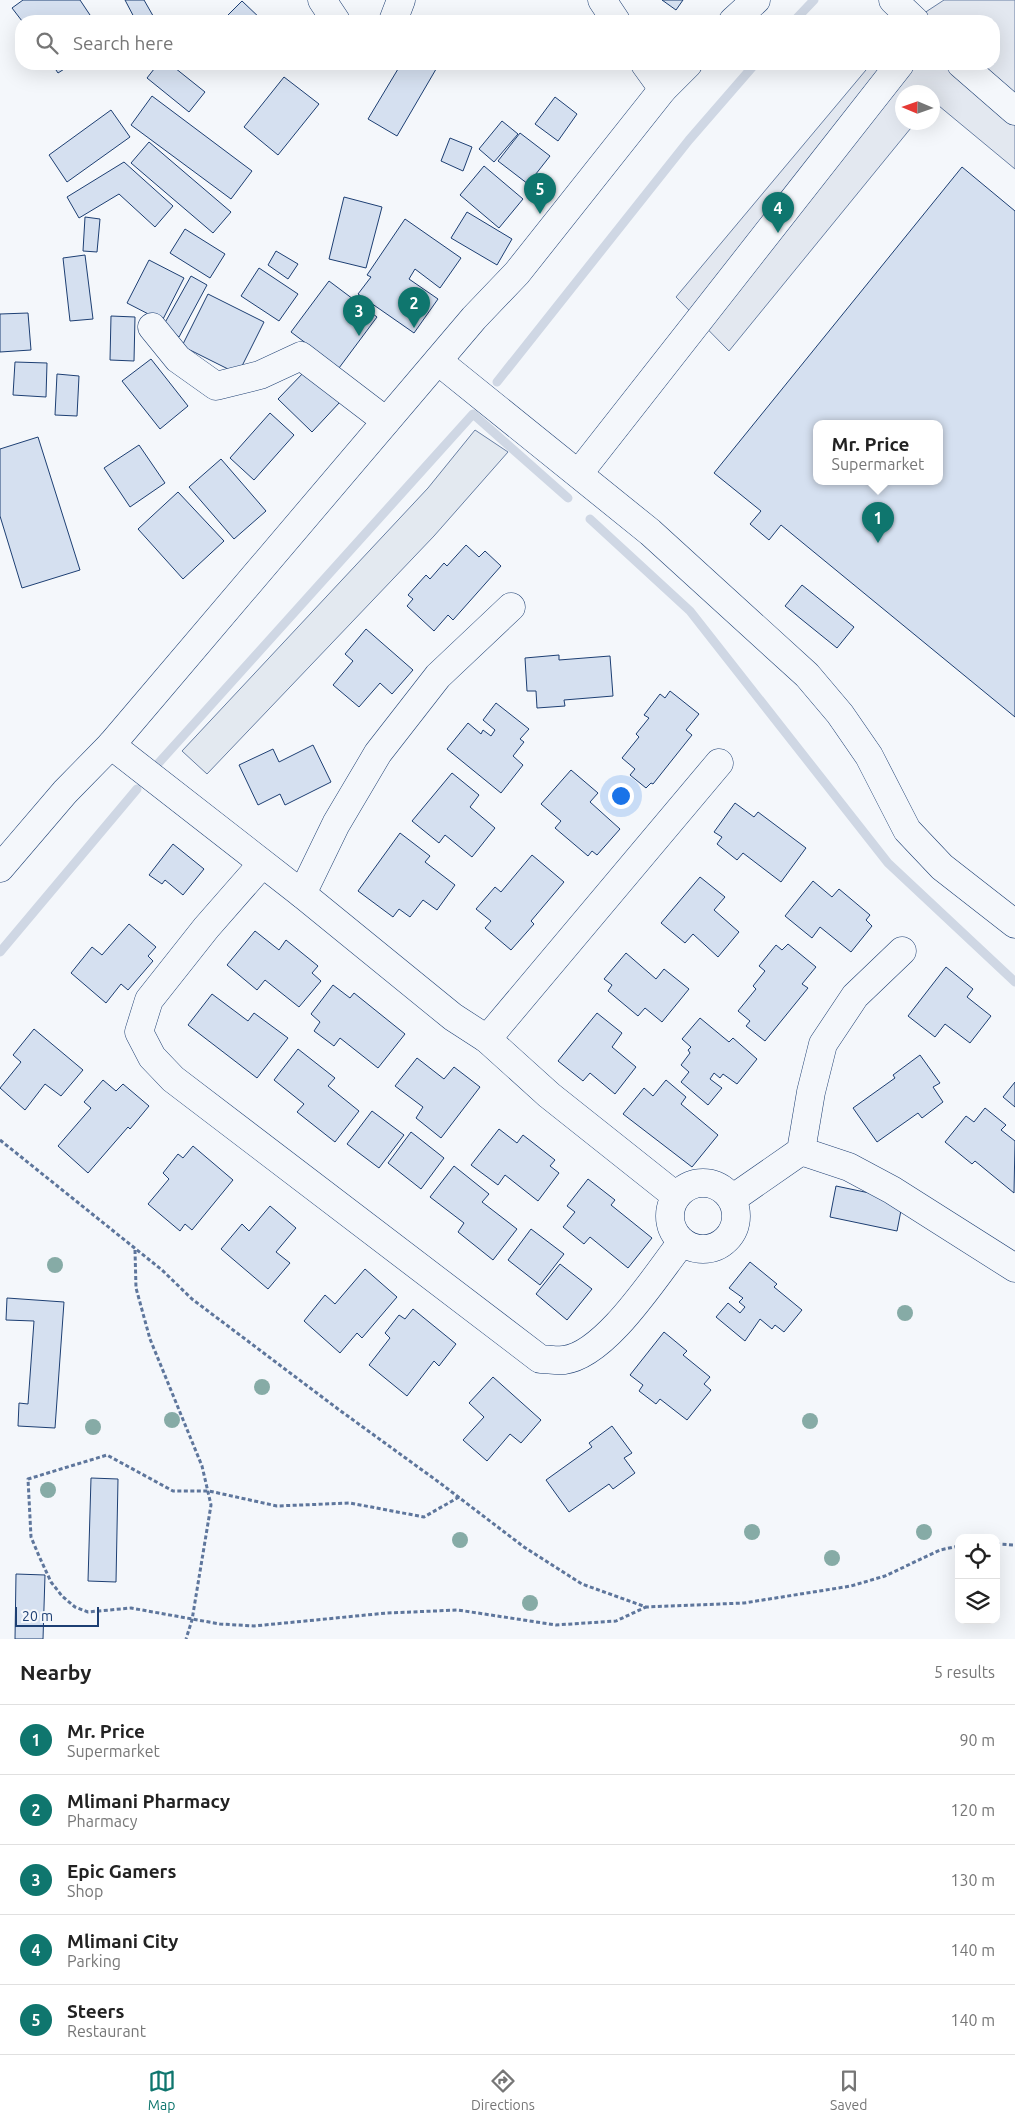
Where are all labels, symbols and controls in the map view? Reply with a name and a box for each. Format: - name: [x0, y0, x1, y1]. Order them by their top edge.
- search box: [15, 15, 1000, 70]
- icon: search: [33, 29, 61, 57]
- text: Search here: [73, 32, 173, 54]
- north arrow: [895, 85, 940, 130]
- pin: 5: [524, 173, 556, 214]
- pin: 4: [762, 192, 794, 233]
- pin: 2: [398, 287, 430, 328]
- pin: 3: [343, 295, 375, 336]
- popup: [813, 420, 943, 485]
- text: Mr. Price: [832, 433, 909, 455]
- text: Supermarket: [832, 455, 924, 473]
- pin: 1: [862, 502, 894, 543]
- your location: [608, 783, 634, 809]
- map controls: [955, 1534, 1000, 1624]
- button: locate: [955, 1534, 1000, 1579]
- button: layers: [955, 1579, 1000, 1624]
- scale bar: [15, 1604, 99, 1627]
- text: 20 m: [22, 1608, 53, 1624]
- text: Nearby: [20, 1660, 91, 1684]
- text: 5 results: [934, 1663, 995, 1681]
- text: Mr. Price: [67, 1720, 145, 1742]
- text: 1: [31, 1731, 41, 1749]
- text: 90 m: [959, 1731, 995, 1749]
- text: Supermarket: [67, 1742, 160, 1760]
- text: Mlimani Pharmacy: [67, 1790, 230, 1812]
- text: 2: [31, 1801, 41, 1819]
- text: 120 m: [950, 1801, 995, 1819]
- text: Pharmacy: [67, 1812, 137, 1830]
- text: Epic Gamers: [67, 1860, 176, 1882]
- text: 3: [31, 1871, 41, 1889]
- text: 130 m: [950, 1871, 995, 1889]
- text: Shop: [67, 1882, 103, 1900]
- text: Mlimani City: [67, 1930, 178, 1952]
- text: 4: [31, 1941, 41, 1959]
- text: 140 m: [950, 1941, 995, 1959]
- text: Parking: [67, 1952, 121, 1970]
- text: Steers: [67, 2000, 124, 2022]
- text: 5: [31, 2011, 41, 2029]
- text: 140 m: [950, 2011, 995, 2029]
- text: Restaurant: [67, 2022, 146, 2040]
- tab: Map: [148, 2067, 176, 2113]
- tab: Directions: [471, 2067, 535, 2113]
- tab: Saved: [830, 2067, 867, 2113]

